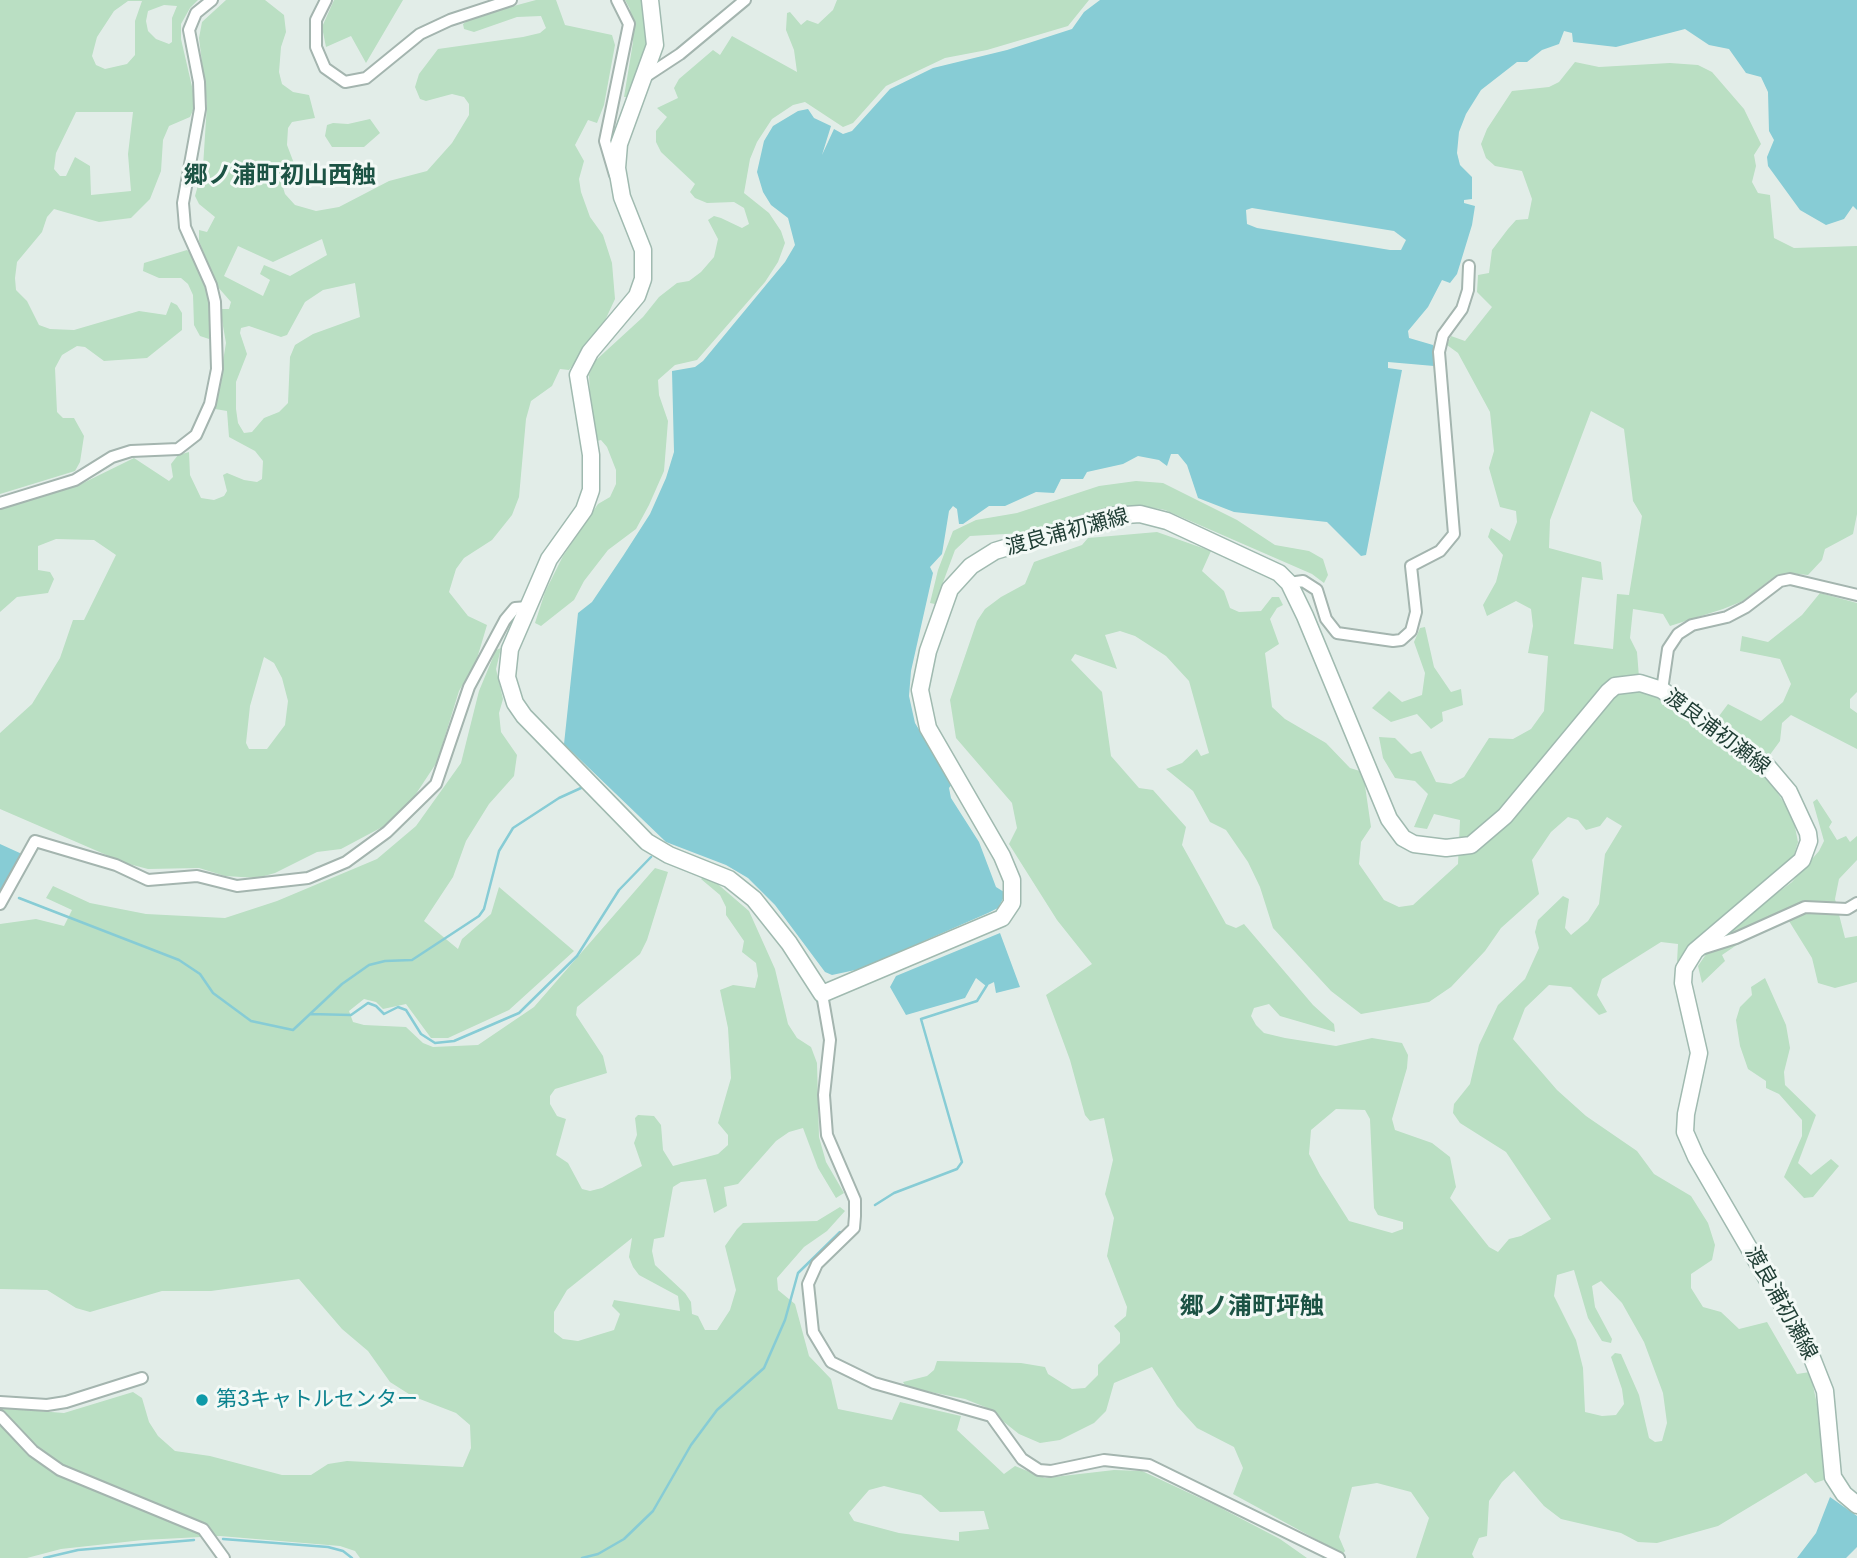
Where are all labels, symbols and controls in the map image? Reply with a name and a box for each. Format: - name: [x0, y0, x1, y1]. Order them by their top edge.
- district label: 郷ノ浦町初山西触: [184, 162, 376, 190]
- street label: 渡良浦初瀬線: [1003, 504, 1131, 560]
- street label: 渡良浦初瀬線: [1659, 684, 1775, 780]
- street label: 渡良浦初瀬線: [1739, 1242, 1823, 1364]
- district label: 郷ノ浦町坪触: [1180, 1293, 1324, 1321]
- place label: 第3キャトルセンター: [216, 1387, 418, 1413]
- marker: 第3キャトルセンター: [194, 1392, 210, 1408]

